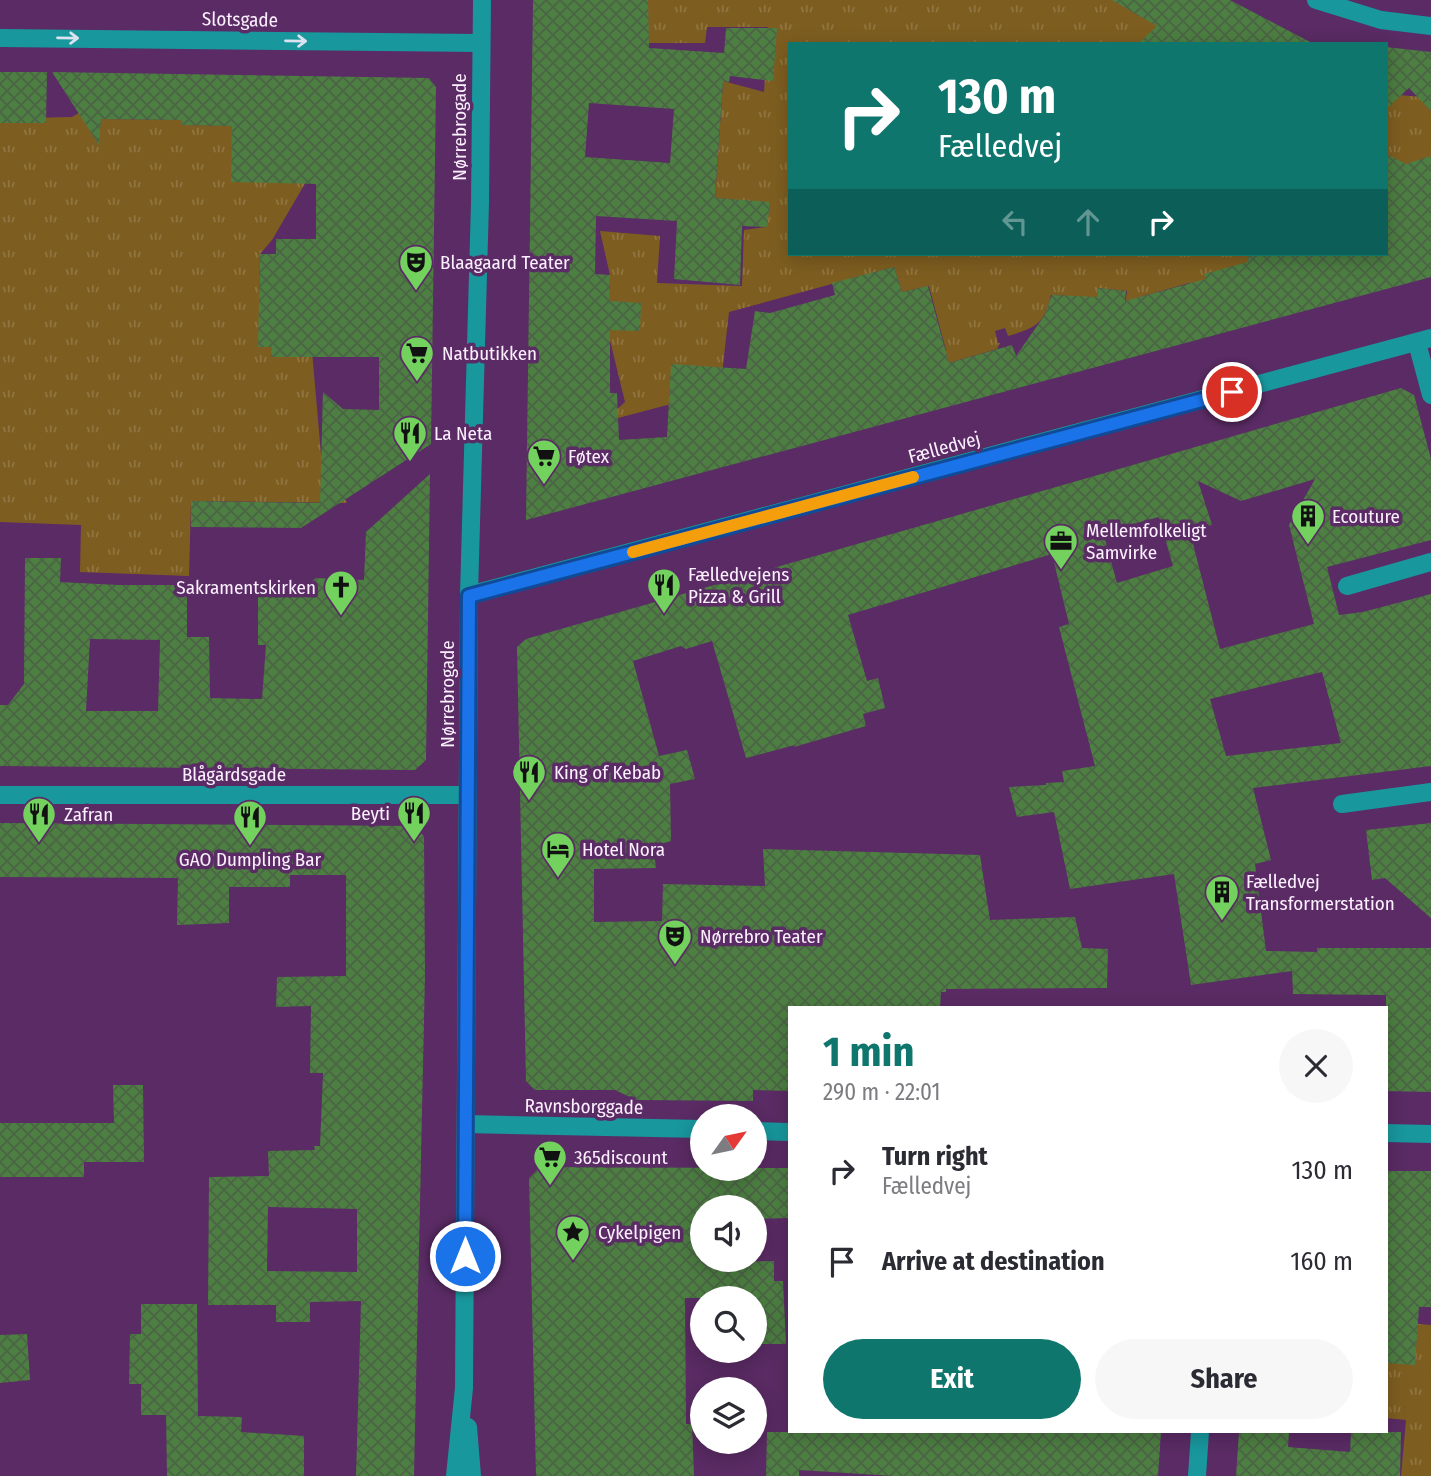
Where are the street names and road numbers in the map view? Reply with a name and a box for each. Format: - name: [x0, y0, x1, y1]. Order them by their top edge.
- street label: Slotsgade: [202, 7, 278, 32]
- street label: Nørrebrogade: [448, 73, 471, 181]
- street label: Fælledvej: [905, 427, 983, 468]
- street label: Nørrebrogade: [436, 640, 459, 748]
- street label: Blågårdsgade: [182, 763, 286, 786]
- street label: Ravnsborggade: [524, 1094, 643, 1119]

